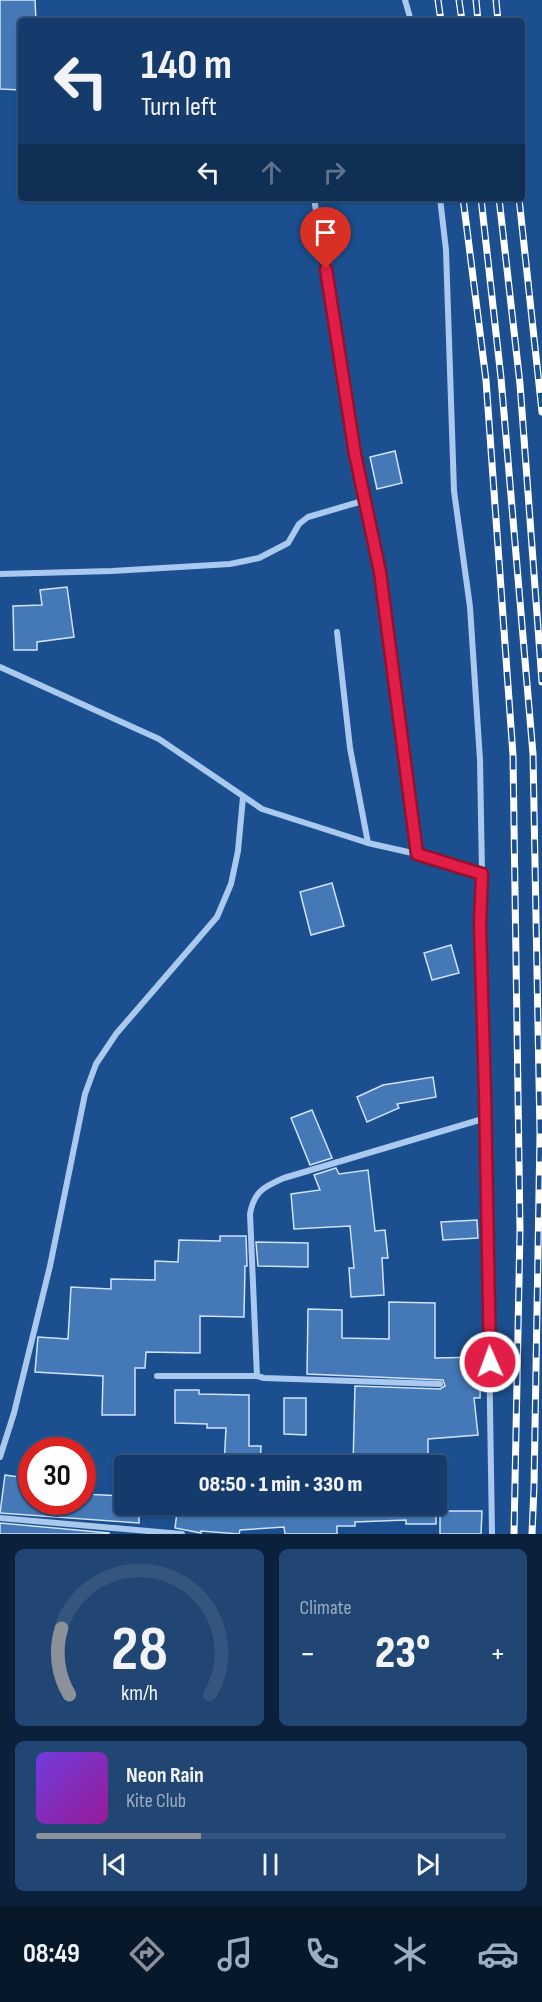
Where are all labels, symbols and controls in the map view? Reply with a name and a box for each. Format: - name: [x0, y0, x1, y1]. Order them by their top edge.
- text: 140 m: [141, 40, 232, 91]
- icon: left: [42, 42, 120, 120]
- text: Turn left: [141, 91, 217, 123]
- icon: left: [192, 156, 225, 189]
- icon: ahead: [255, 156, 288, 189]
- icon: right: [318, 156, 351, 189]
- pin: [300, 207, 351, 269]
- icon: arrive: [309, 216, 342, 249]
- position arrow: [458, 1330, 522, 1394]
- speed limit sign: 30: [18, 1437, 96, 1515]
- text: 08:50 · 1 min · 330 m: [199, 1471, 362, 1498]
- text: Climate: [300, 1596, 352, 1620]
- text: 28: [111, 1613, 168, 1688]
- text: 23°: [375, 1626, 430, 1681]
- text: −: [300, 1634, 316, 1674]
- text: +: [490, 1634, 506, 1674]
- text: km/h: [121, 1681, 158, 1706]
- text: Neon Rain: [126, 1762, 204, 1789]
- text: Kite Club: [126, 1789, 186, 1813]
- icon: previous: [98, 1848, 131, 1881]
- icon: pause: [254, 1848, 287, 1881]
- icon: next: [411, 1848, 444, 1881]
- icon: directions: [126, 1933, 168, 1975]
- icon: music: [214, 1933, 256, 1975]
- icon: phone: [301, 1933, 343, 1975]
- icon: climate: [389, 1933, 431, 1975]
- icon: car: [477, 1933, 519, 1975]
- text: 08:49: [23, 1938, 80, 1970]

